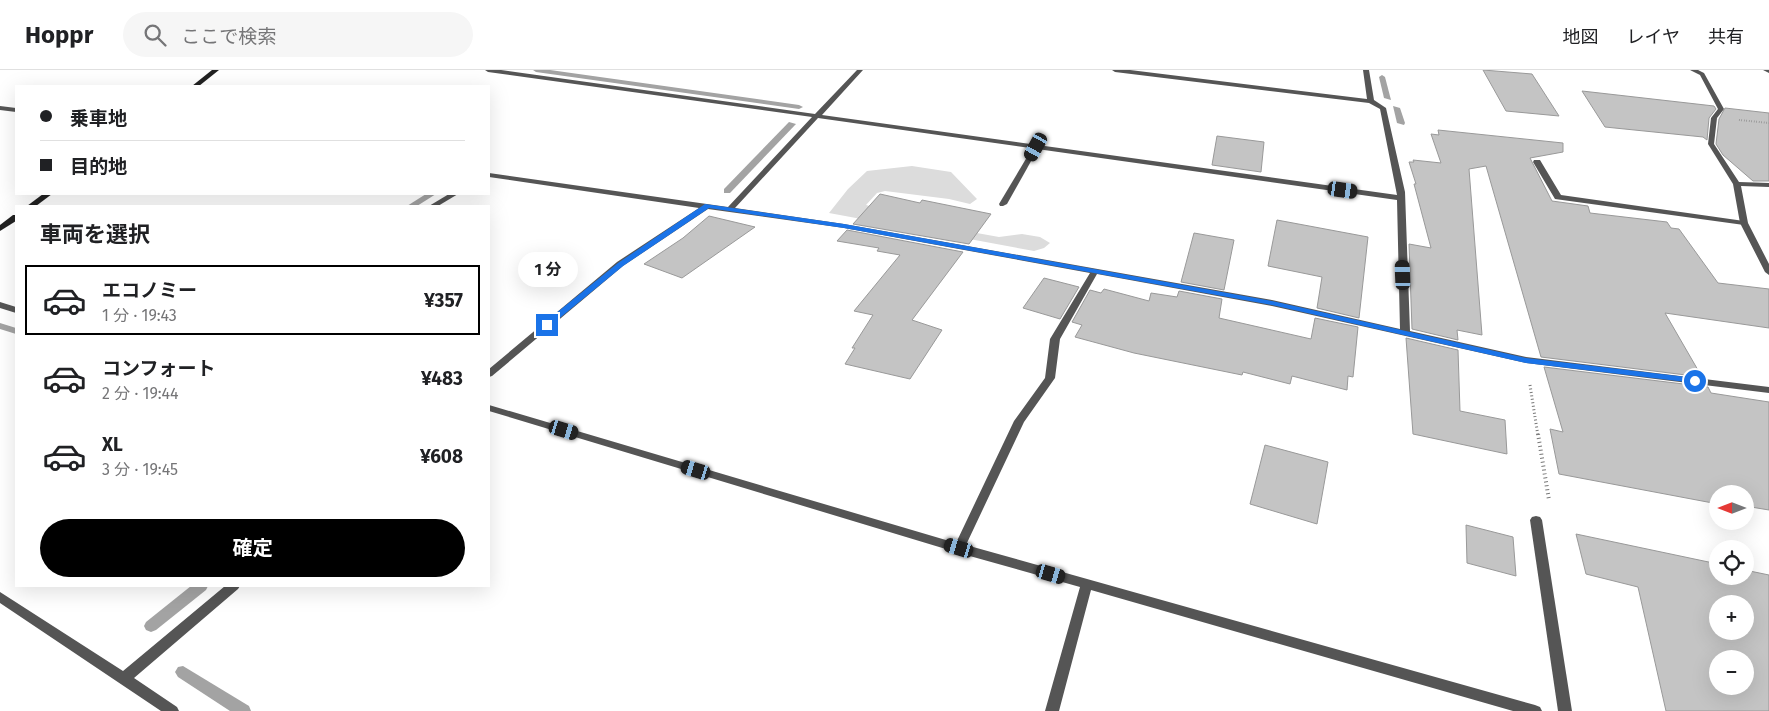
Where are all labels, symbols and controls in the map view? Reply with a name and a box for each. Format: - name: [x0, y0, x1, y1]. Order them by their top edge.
- search box: [123, 12, 473, 57]
- text: Hoppr: [25, 21, 93, 49]
- icon: search: [141, 21, 169, 49]
- text: ここで検索: [181, 25, 276, 48]
- text: 地図: [1563, 26, 1599, 48]
- text: レイヤ: [1627, 26, 1680, 48]
- text: 共有: [1708, 26, 1744, 48]
- text: 乗車地: [70, 107, 127, 130]
- car: [1022, 130, 1049, 164]
- text: 目的地: [70, 155, 127, 178]
- car: [1327, 180, 1358, 200]
- text: 車両を選択: [40, 221, 150, 248]
- callout: 1 分: [517, 252, 577, 288]
- text: 1 分: [534, 260, 562, 279]
- car: [1394, 260, 1411, 290]
- icon: car: [42, 278, 87, 323]
- text: エコノミー: [102, 279, 197, 302]
- text: ¥357: [424, 289, 463, 312]
- text: 1 分 · 19:43: [102, 306, 177, 325]
- route end: [536, 314, 558, 336]
- icon: car: [42, 356, 87, 401]
- text: コンフォート: [102, 357, 215, 380]
- text: ¥483: [421, 367, 463, 390]
- route start: [1684, 370, 1706, 392]
- text: 2 分 · 19:44: [102, 384, 179, 403]
- car: [547, 418, 580, 442]
- text: XL: [102, 433, 123, 456]
- icon: car: [42, 434, 87, 479]
- text: ¥608: [420, 445, 463, 468]
- car: [679, 458, 712, 482]
- text: 3 分 · 19:45: [102, 460, 178, 479]
- north arrow: [1709, 485, 1754, 530]
- map controls: [1709, 485, 1754, 695]
- button: 確定: [40, 519, 465, 577]
- car: [942, 536, 975, 560]
- button: locate: [1709, 540, 1754, 585]
- car: [1034, 563, 1067, 585]
- button: +: [1709, 595, 1754, 640]
- button: −: [1709, 650, 1754, 695]

